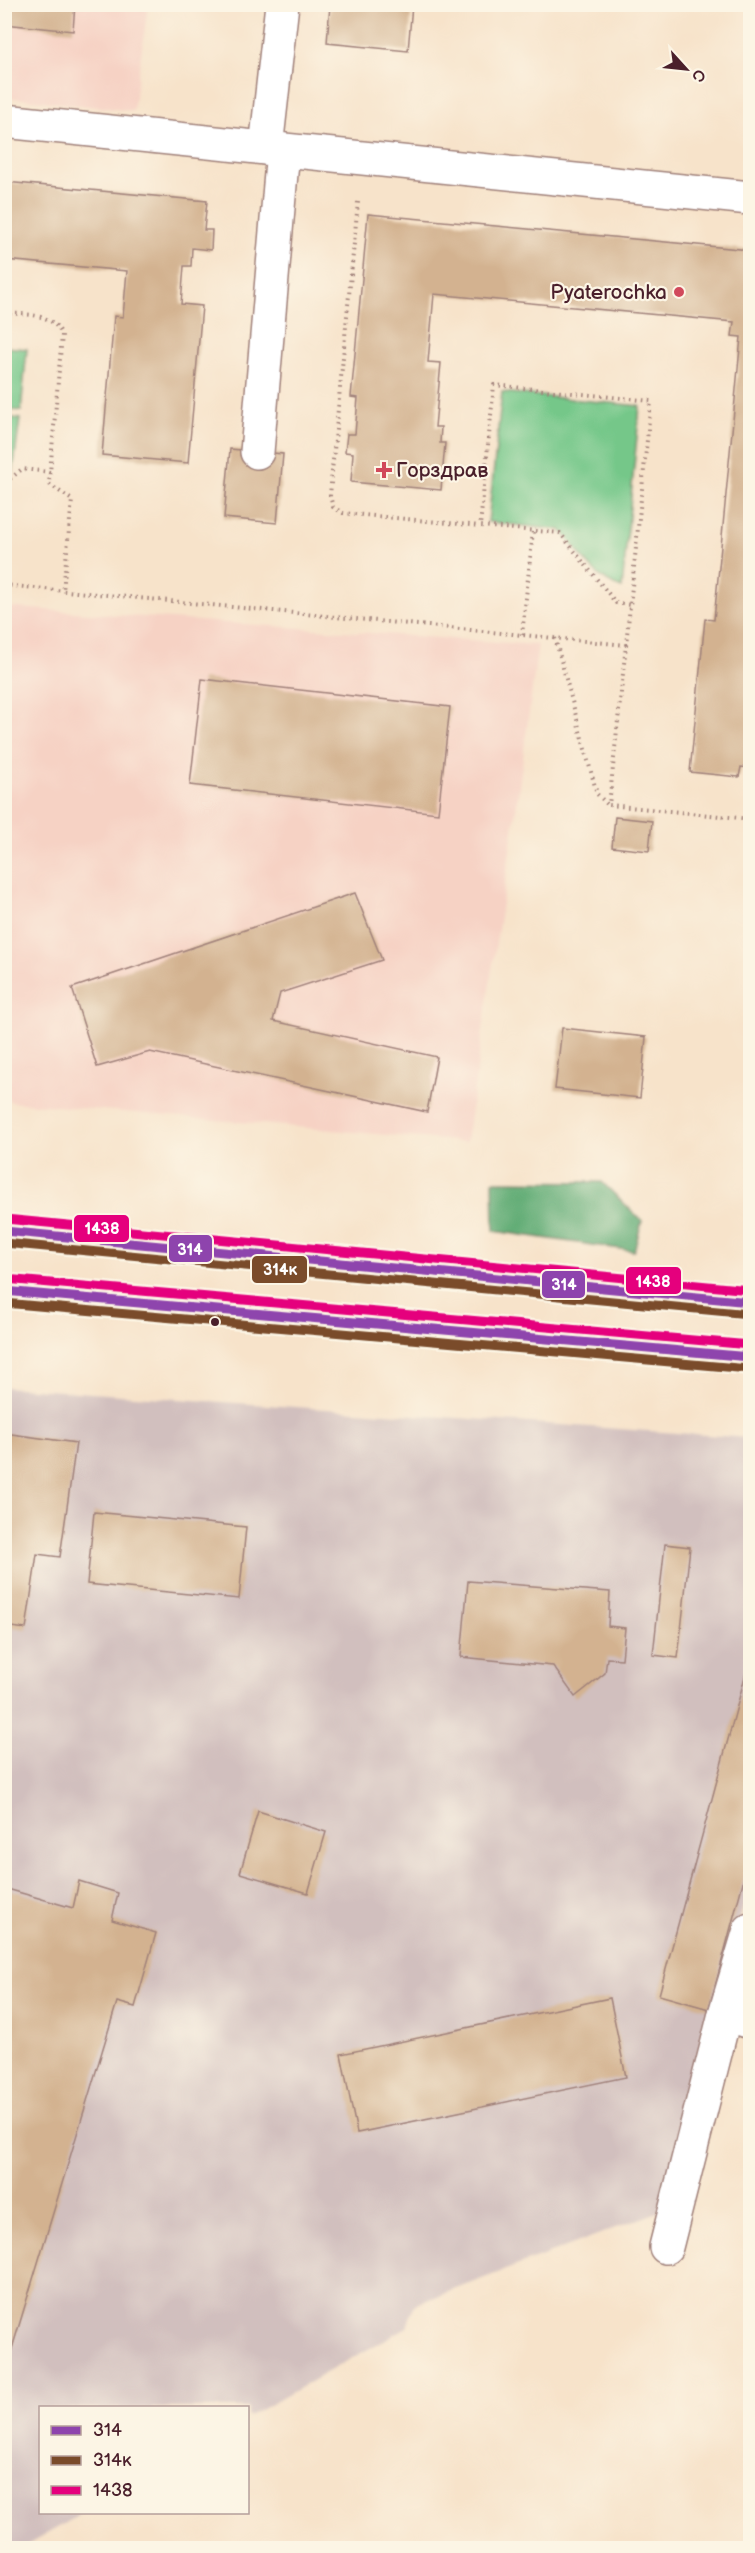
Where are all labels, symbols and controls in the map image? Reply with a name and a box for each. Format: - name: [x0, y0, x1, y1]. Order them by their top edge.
- north arrow: [656, 39, 716, 99]
- text: С: [687, 66, 709, 84]
- place label: Pyaterochka: [550, 280, 667, 305]
- marker: Pyaterochka: [672, 285, 686, 299]
- place label: Горздрав: [396, 458, 488, 483]
- marker: Горздрав: [377, 463, 391, 477]
- line badge: 1438: [73, 1214, 130, 1243]
- text: 1438: [84, 1220, 120, 1239]
- line badge: 314: [168, 1234, 213, 1263]
- text: 314: [177, 1241, 203, 1260]
- line badge: 314к: [251, 1255, 308, 1284]
- text: 314к: [263, 1261, 297, 1280]
- line badge: 1438: [625, 1266, 682, 1295]
- line badge: 314: [541, 1270, 586, 1299]
- text: 1438: [635, 1273, 671, 1292]
- text: 314: [551, 1276, 577, 1295]
- unlabelled marker: [209, 1316, 221, 1328]
- legend: [39, 2406, 249, 2514]
- text: 314: [93, 2420, 122, 2441]
- text: 314к: [93, 2450, 132, 2471]
- text: 1438: [93, 2480, 133, 2501]

